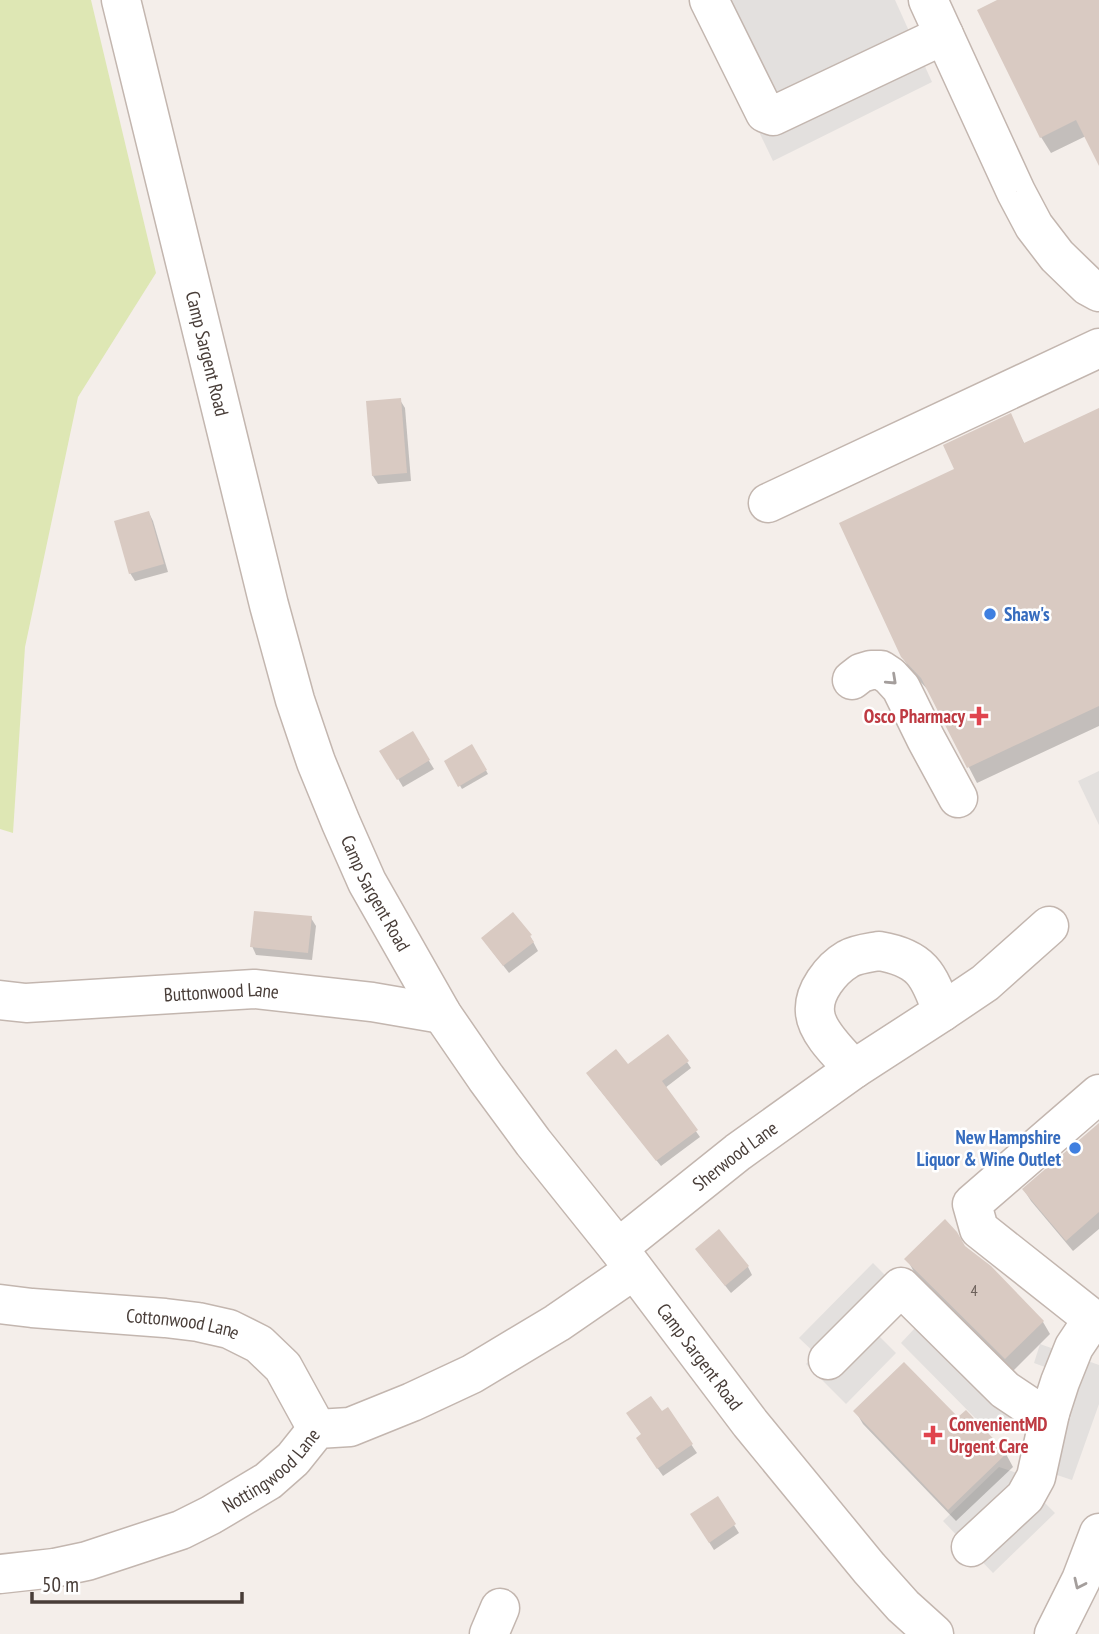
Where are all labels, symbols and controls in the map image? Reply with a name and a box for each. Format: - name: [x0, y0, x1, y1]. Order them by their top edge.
- street label: Camp Sargent Road: [181, 289, 234, 419]
- place label: Shaw's: [1004, 602, 1050, 626]
- marker: Shaw's: [982, 606, 998, 622]
- one-way arrow: [884, 671, 897, 684]
- place label: Osco Pharmacy: [864, 704, 965, 728]
- marker: Osco Pharmacy: [971, 708, 987, 724]
- street label: Camp Sargent Road: [336, 831, 416, 956]
- street label: Buttonwood Lane: [163, 977, 280, 1007]
- street label: Sherwood Lane: [688, 1116, 782, 1196]
- place label: New Hampshire Liquor & Wine Outlet: [917, 1125, 1061, 1171]
- marker: New Hampshire Liquor & Wine Outlet: [1067, 1140, 1083, 1156]
- house number: 4: [970, 1280, 978, 1300]
- street label: Camp Sargent Road: [652, 1298, 748, 1415]
- street label: Cottonwood Lane: [125, 1303, 244, 1345]
- place label: ConvenientMD Urgent Care: [949, 1412, 1048, 1458]
- street label: Nottingwood Lane: [218, 1423, 325, 1518]
- marker: ConvenientMD Urgent Care: [923, 1425, 943, 1445]
- scale bar: [32, 1560, 242, 1604]
- text: 50 m: [42, 1571, 79, 1598]
- one-way arrow: [1073, 1577, 1087, 1589]

